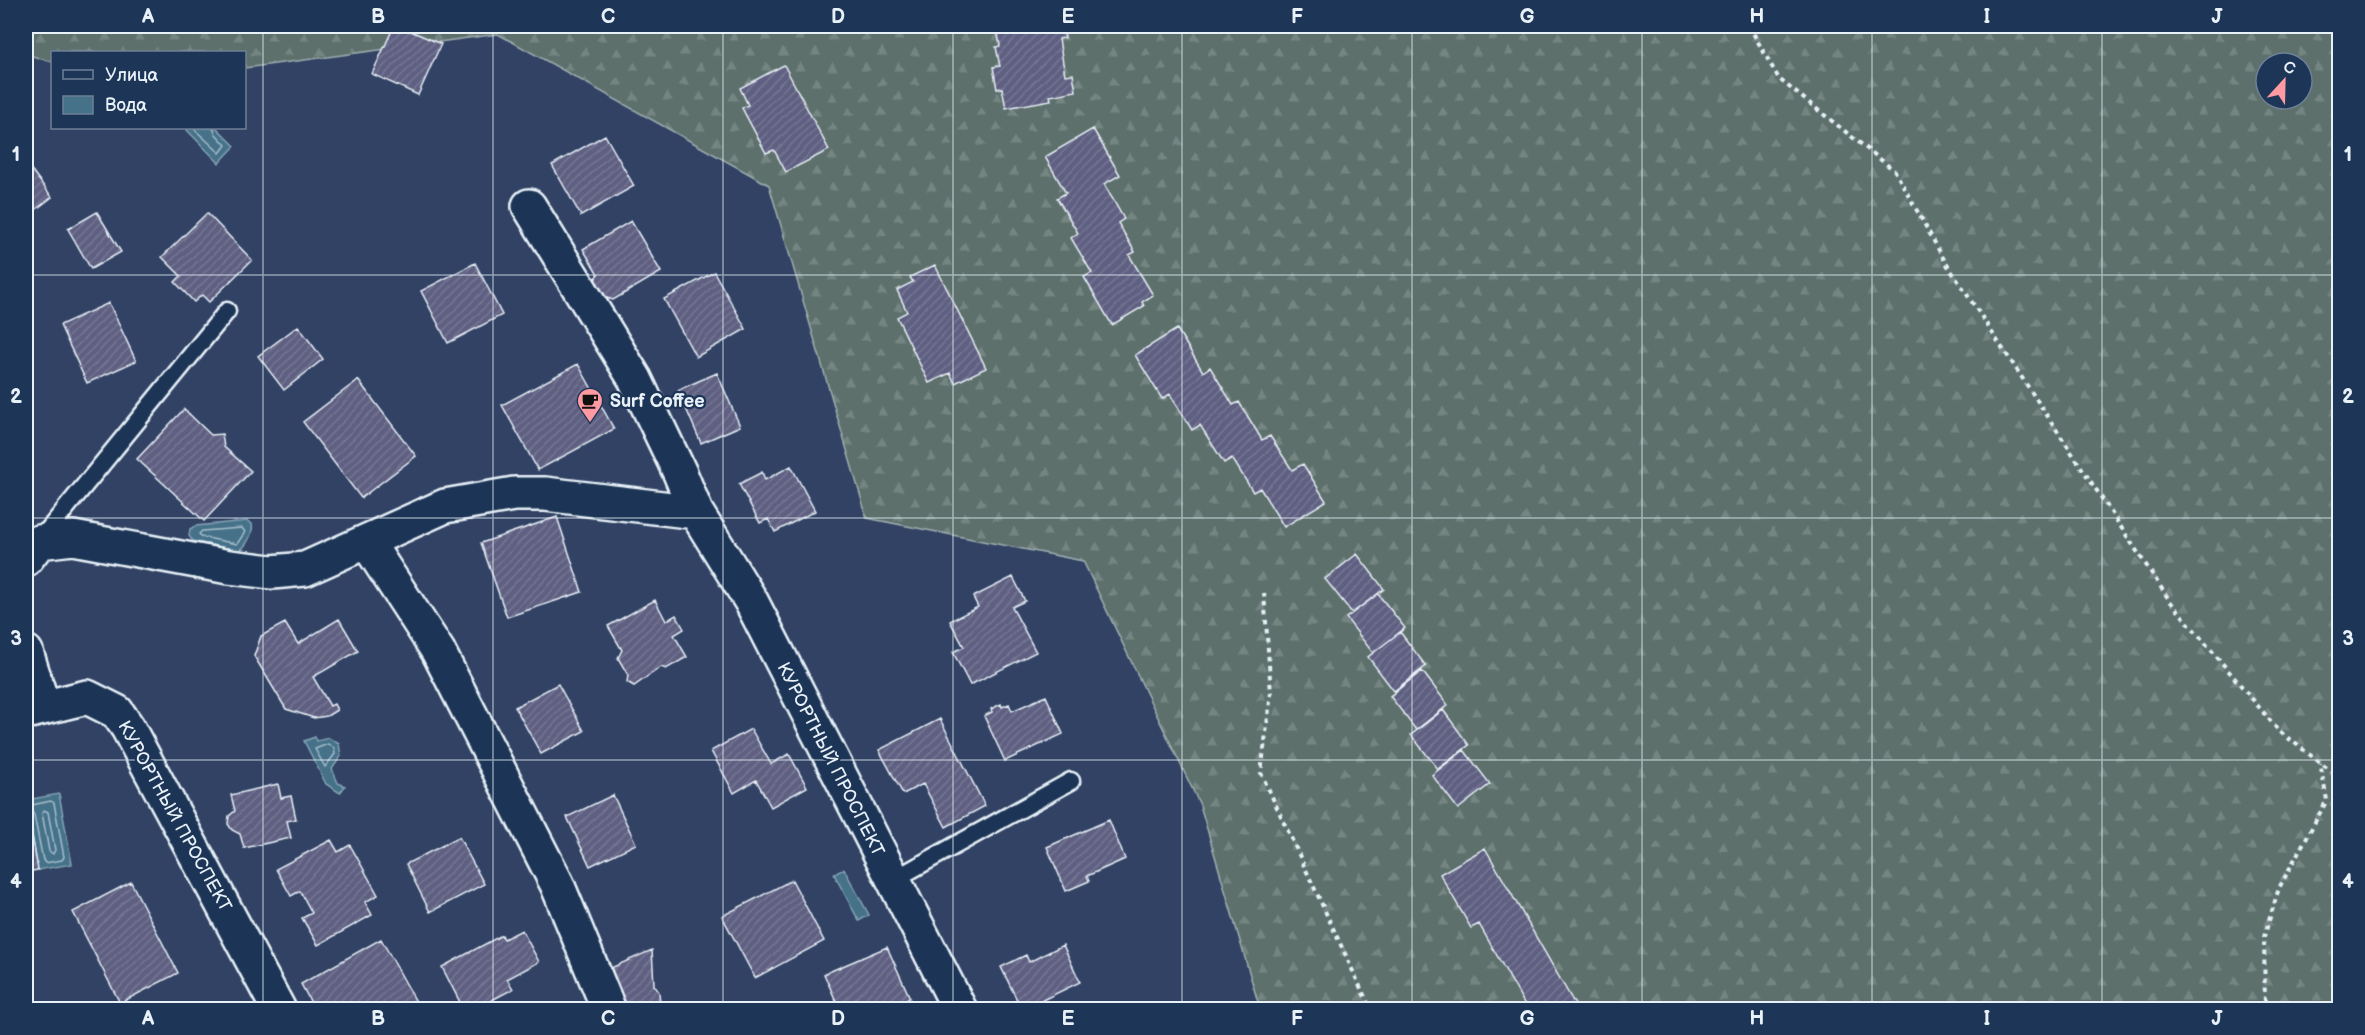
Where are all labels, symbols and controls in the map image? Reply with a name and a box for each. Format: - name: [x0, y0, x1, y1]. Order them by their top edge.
- text: A: [141, 5, 155, 29]
- text: B: [371, 5, 385, 29]
- text: C: [601, 5, 615, 29]
- text: D: [831, 5, 845, 29]
- text: E: [1062, 5, 1075, 29]
- text: F: [1291, 5, 1303, 29]
- text: G: [1520, 5, 1535, 29]
- text: H: [1750, 5, 1764, 29]
- text: I: [1984, 5, 1990, 29]
- text: J: [2212, 5, 2224, 29]
- legend: [51, 51, 246, 129]
- north arrow: [2254, 51, 2314, 111]
- text: С: [2280, 58, 2298, 79]
- text: Улица: [105, 65, 159, 86]
- text: Вода: [105, 95, 147, 116]
- text: 1: [12, 143, 20, 167]
- text: 1: [2344, 143, 2352, 167]
- text: 2: [10, 385, 22, 409]
- text: 2: [2342, 385, 2354, 409]
- cafe icon: Surf Coffee: [575, 386, 605, 424]
- place label: Surf Coffee: [610, 391, 704, 412]
- text: 3: [10, 627, 22, 651]
- text: 3: [2342, 627, 2354, 651]
- street label: КУРОРТНЫЙ ПРОСПЕКТ: [773, 659, 889, 860]
- street label: КУРОРТНЫЙ ПРОСПЕКТ: [113, 717, 236, 916]
- text: 4: [10, 870, 22, 894]
- text: 4: [2342, 870, 2354, 894]
- text: A: [141, 1007, 155, 1031]
- text: B: [371, 1007, 385, 1031]
- text: C: [601, 1007, 615, 1031]
- text: D: [831, 1007, 845, 1031]
- text: E: [1062, 1007, 1075, 1031]
- text: F: [1291, 1007, 1303, 1031]
- text: G: [1520, 1007, 1535, 1031]
- text: H: [1750, 1007, 1764, 1031]
- text: I: [1984, 1007, 1990, 1031]
- text: J: [2212, 1007, 2224, 1031]

